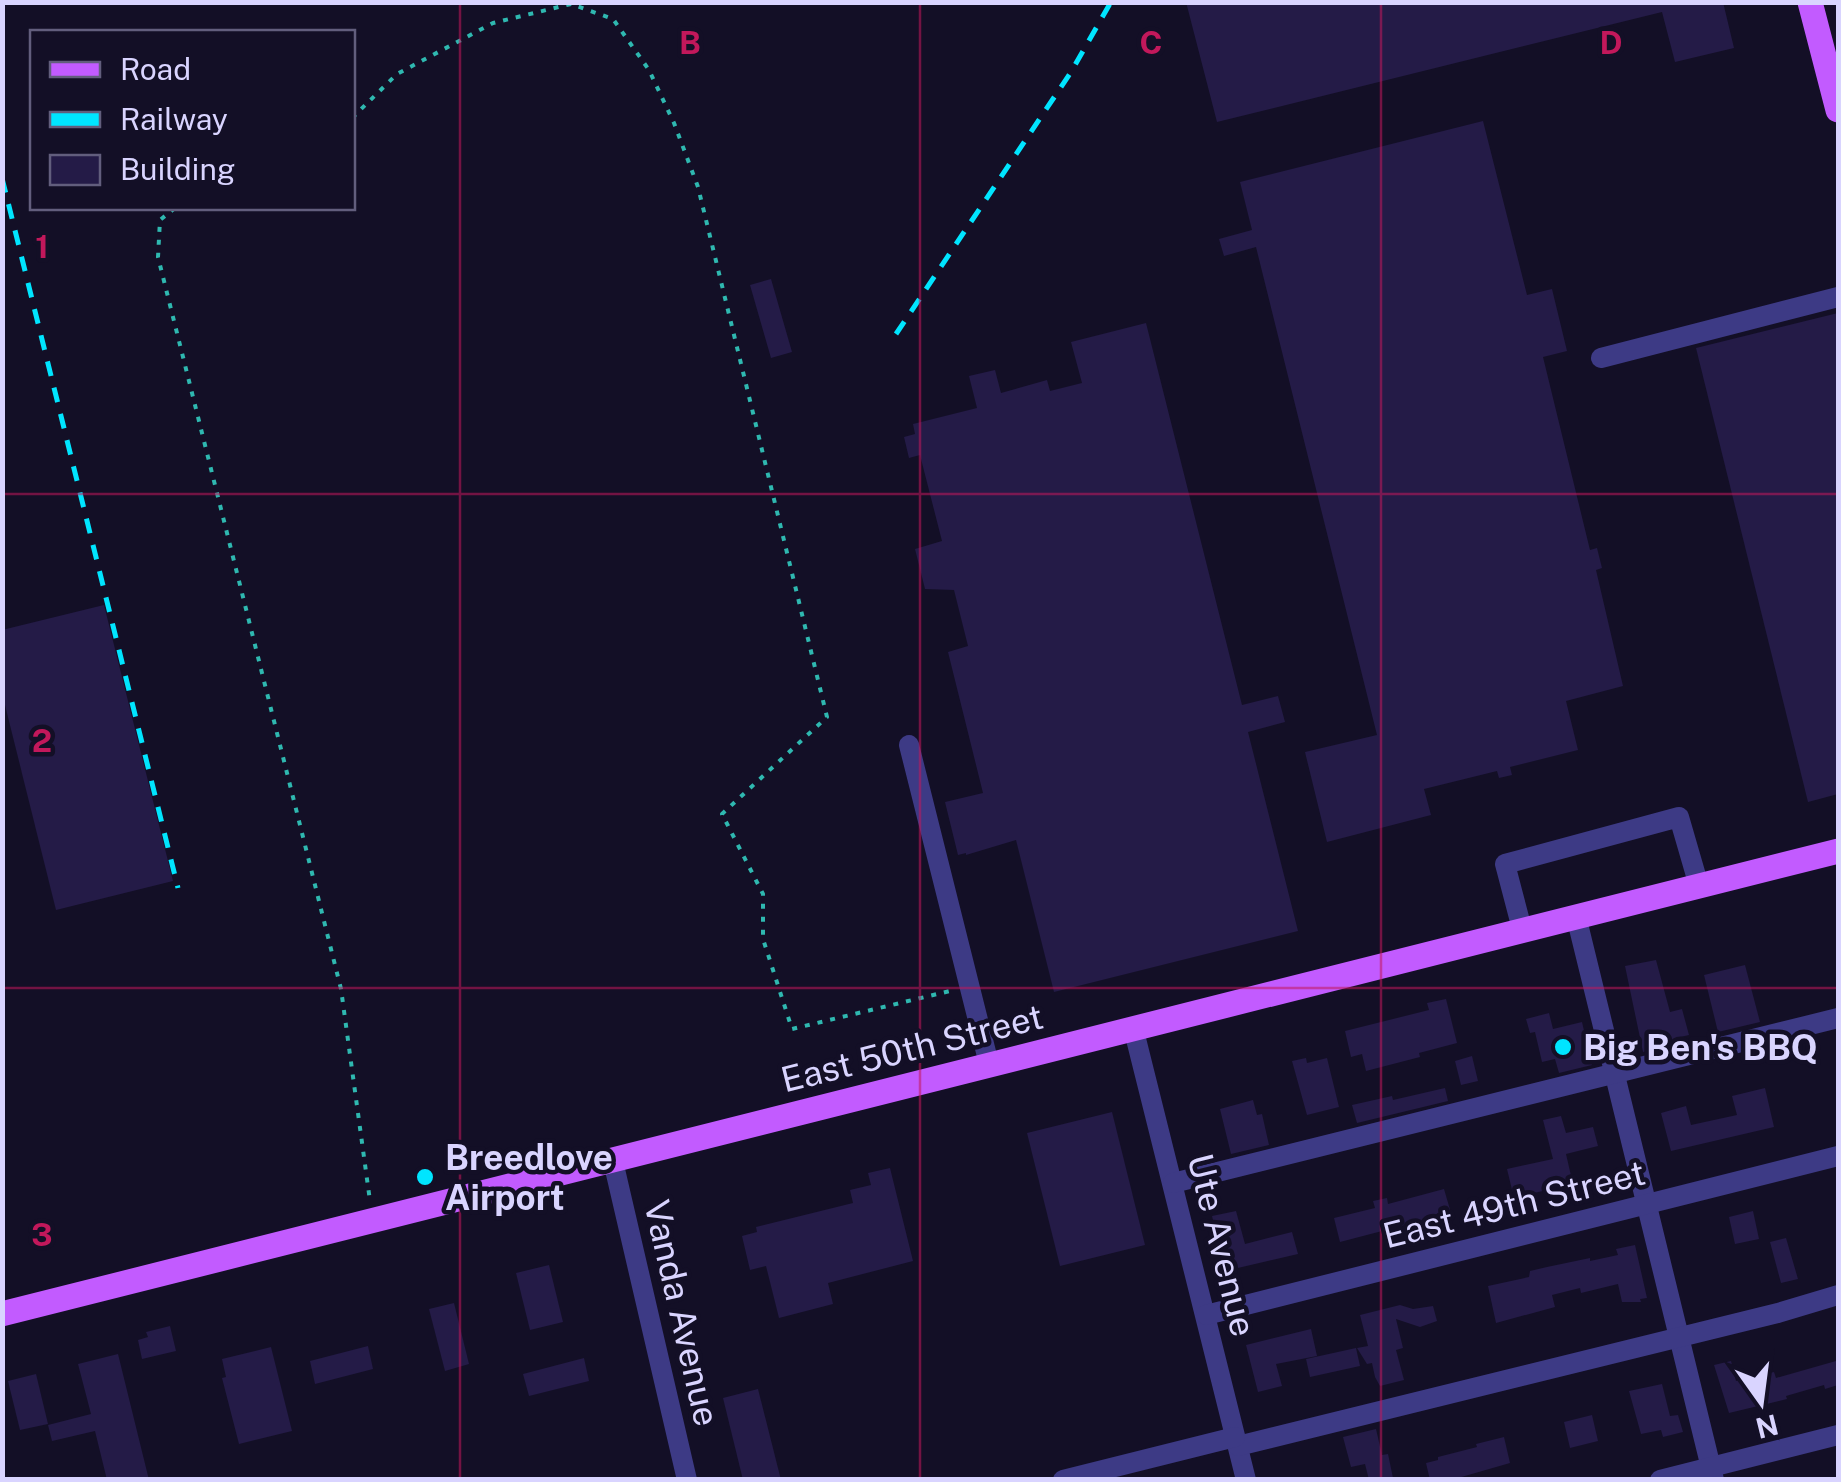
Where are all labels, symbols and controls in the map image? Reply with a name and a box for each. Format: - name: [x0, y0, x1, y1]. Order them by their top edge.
- text: B: [679, 24, 701, 61]
- text: C: [1140, 24, 1162, 61]
- text: D: [1599, 24, 1623, 61]
- legend: [30, 30, 355, 210]
- text: Road: [120, 51, 191, 87]
- text: Railway: [120, 101, 228, 137]
- text: Building: [120, 151, 235, 187]
- text: 1: [35, 228, 49, 265]
- text: 2: [32, 722, 52, 759]
- street label: East 50th Street: [777, 996, 1047, 1100]
- place label: Big Ben's BBQ: [1583, 1027, 1818, 1068]
- marker: Big Ben's BBQ: [1552, 1036, 1574, 1058]
- place label: Breedlove Airport: [445, 1137, 613, 1218]
- street label: Ute Avenue: [1180, 1150, 1264, 1340]
- street label: East 49th Street: [1379, 1152, 1649, 1256]
- marker: Breedlove Airport: [414, 1166, 436, 1188]
- street label: Vanda Avenue: [636, 1196, 728, 1430]
- text: 3: [31, 1216, 53, 1253]
- north arrow: [1711, 1352, 1811, 1452]
- text: N: [1753, 1408, 1782, 1445]

